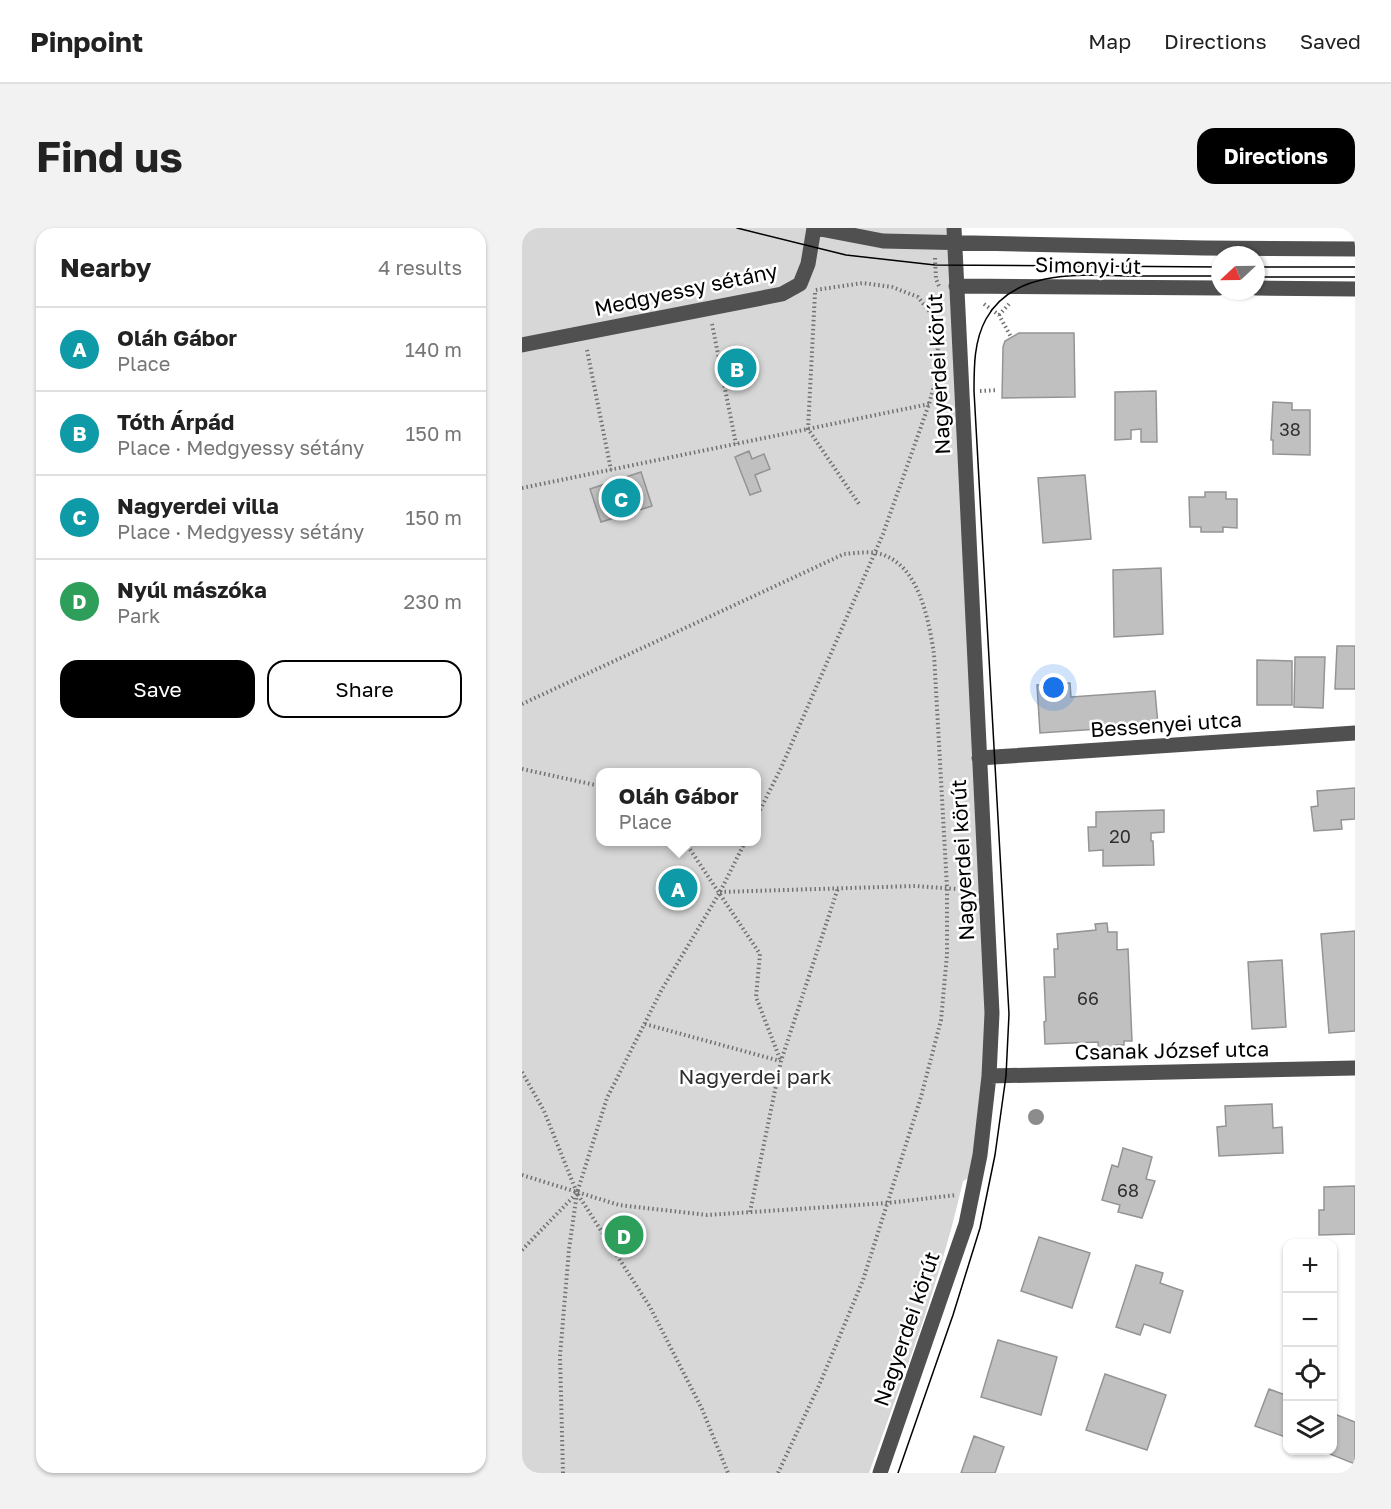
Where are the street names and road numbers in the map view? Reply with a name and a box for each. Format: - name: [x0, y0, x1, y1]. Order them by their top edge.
- street label: Simonyi út: [1035, 251, 1141, 279]
- street label: Medgyessy sétány: [592, 257, 780, 321]
- street label: Nagyerdei körút: [921, 293, 955, 455]
- street label: Bessenyei utca: [1089, 706, 1243, 742]
- street label: Nagyerdei körút: [945, 779, 979, 941]
- street label: Csanak József utca: [1074, 1035, 1269, 1065]
- street label: Nagyerdei körút: [867, 1248, 945, 1409]

